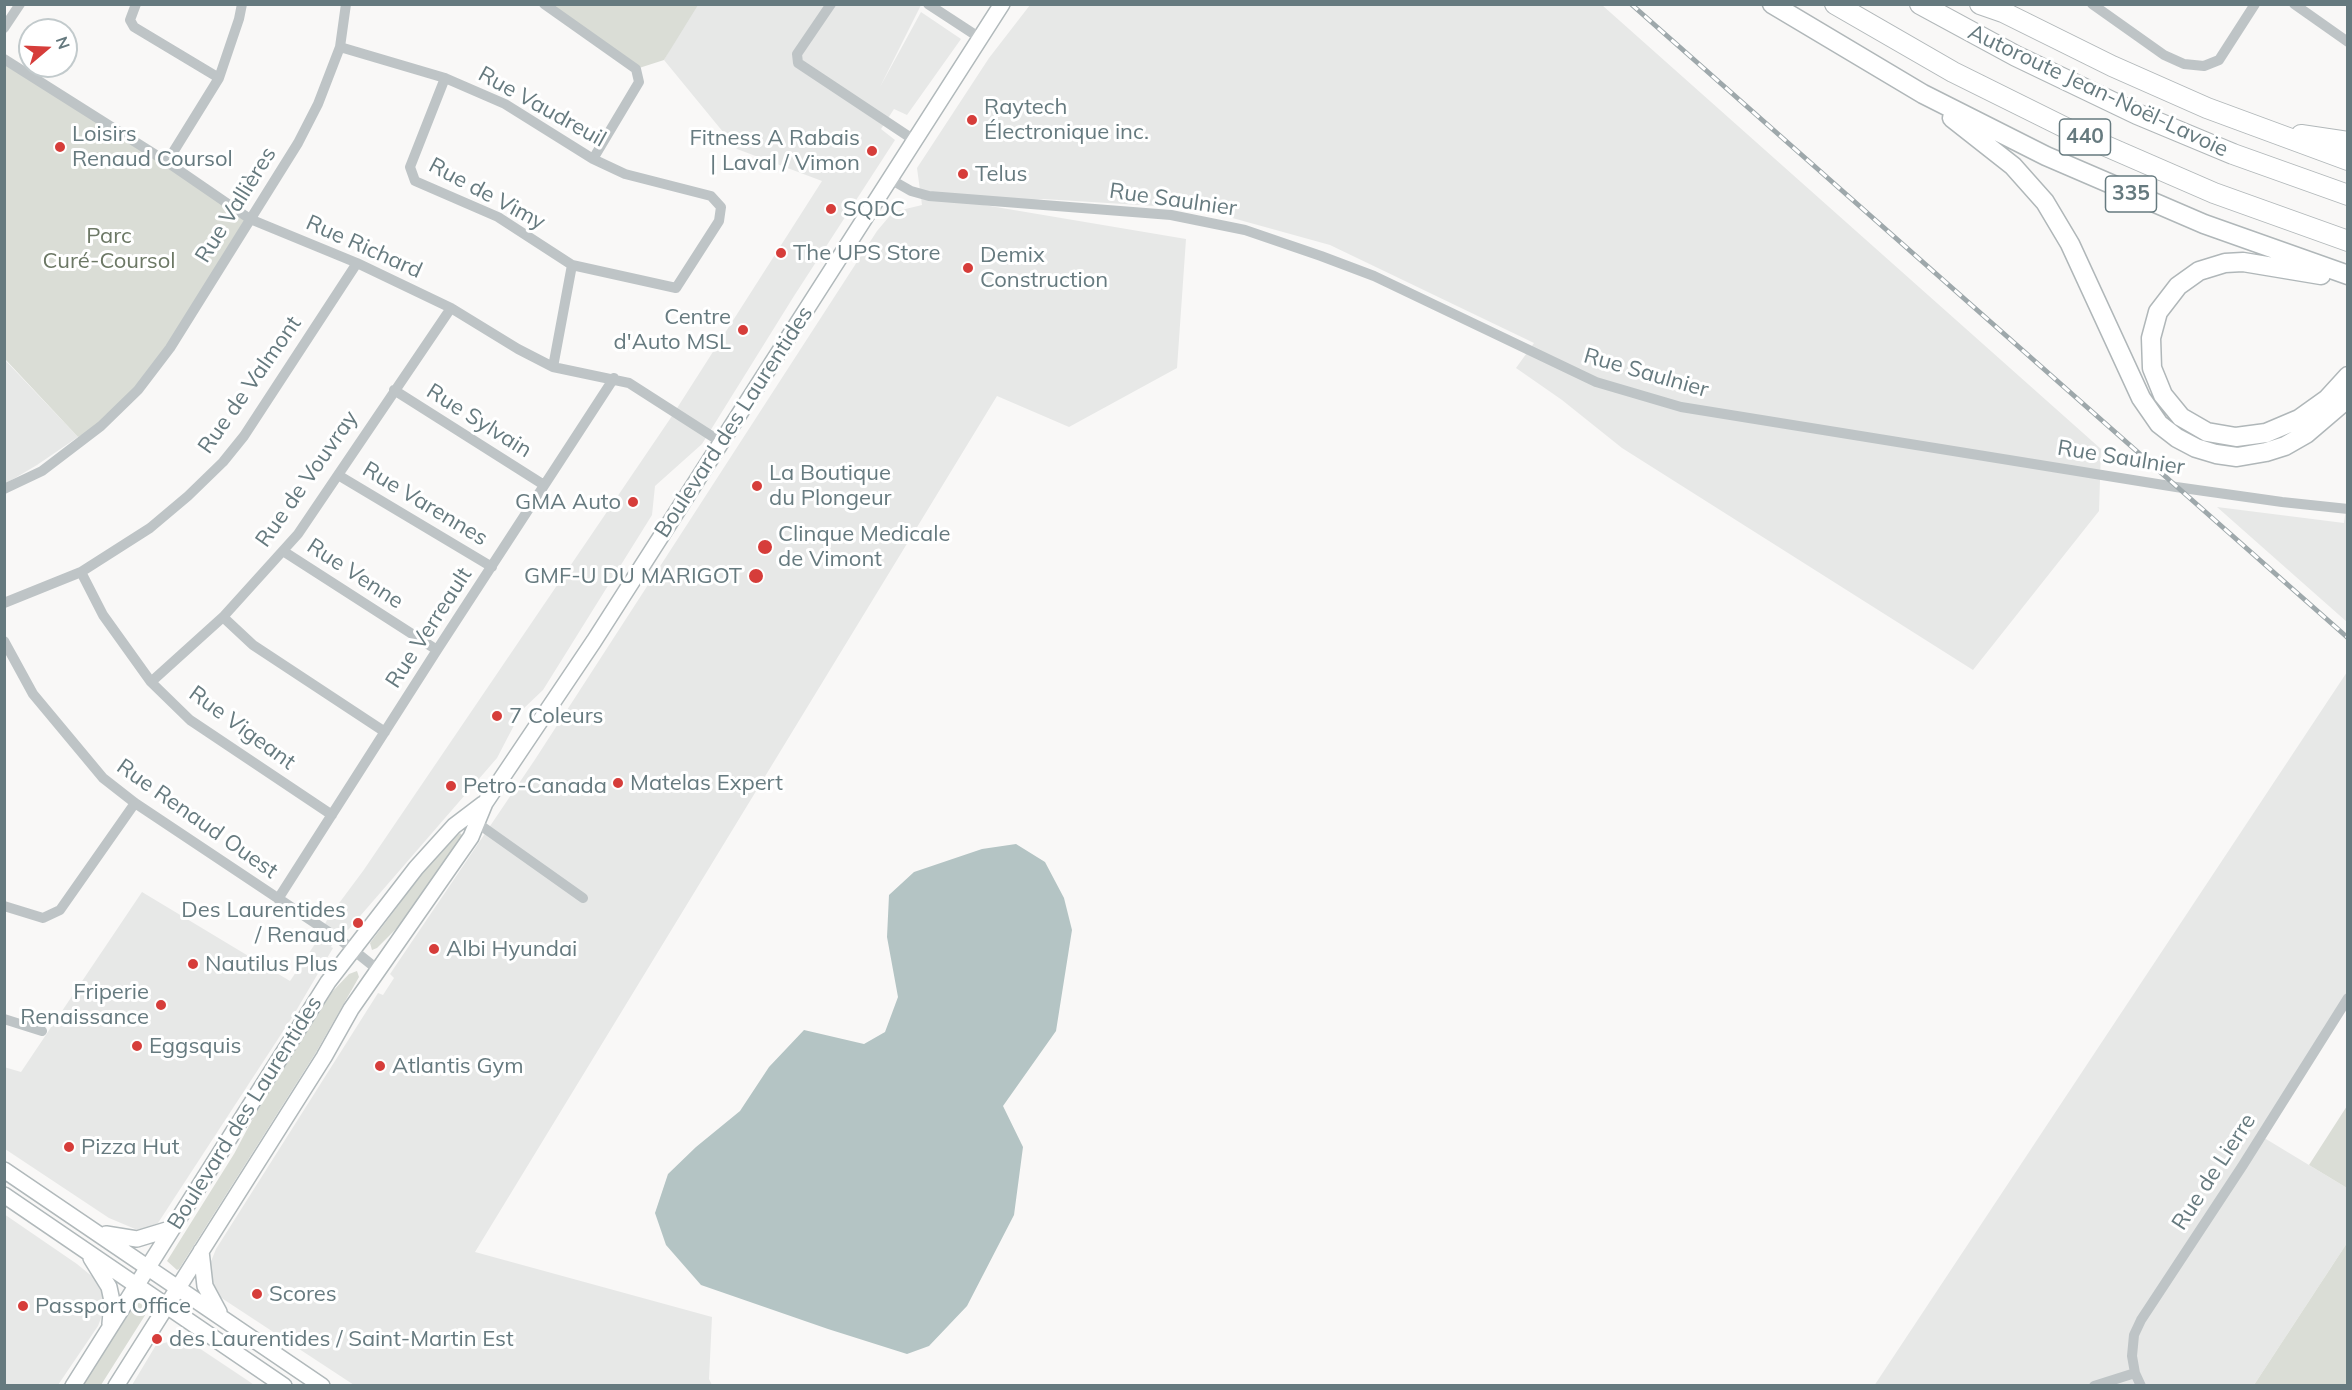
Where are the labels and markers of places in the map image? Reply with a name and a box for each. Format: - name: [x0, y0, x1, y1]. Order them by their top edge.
- place label: Raytech Électronique inc.: [984, 94, 1149, 146]
- marker: Raytech Électronique inc.: [965, 113, 979, 127]
- place label: Loisirs Renaud Coursol: [72, 121, 233, 172]
- place label: Fitness A Rabais | Laval / Vimon: [689, 125, 860, 176]
- marker: Loisirs Renaud Coursol: [53, 140, 67, 154]
- marker: Fitness A Rabais | Laval / Vimon: [865, 144, 879, 158]
- place label: Telus: [975, 161, 1027, 187]
- marker: Telus: [956, 167, 970, 181]
- place label: SQDC: [843, 196, 905, 222]
- marker: SQDC: [824, 202, 838, 216]
- place label: The UPS Store: [793, 240, 940, 266]
- place label: Demix Construction: [980, 242, 1108, 294]
- marker: The UPS Store: [774, 246, 788, 260]
- marker: Demix Construction: [961, 261, 975, 275]
- place label: Centre d'Auto MSL: [614, 304, 731, 356]
- marker: Centre d'Auto MSL: [736, 323, 750, 337]
- place label: La Boutique du Plongeur: [769, 460, 892, 512]
- marker: La Boutique du Plongeur: [750, 479, 764, 493]
- place label: GMA Auto: [515, 489, 621, 515]
- marker: GMA Auto: [626, 495, 640, 509]
- place label: Clinque Medicale de Vimont: [778, 521, 951, 572]
- marker: Clinque Medicale de Vimont: [756, 538, 774, 556]
- place label: GMF-U DU MARIGOT: [524, 563, 742, 589]
- marker: GMF-U DU MARIGOT: [747, 567, 765, 585]
- place label: 7 Coleurs: [509, 703, 603, 729]
- marker: 7 Coleurs: [490, 709, 504, 723]
- place label: Matelas Expert: [630, 770, 783, 796]
- place label: Petro-Canada: [463, 773, 607, 799]
- marker: Matelas Expert: [611, 776, 625, 790]
- marker: Petro-Canada: [444, 779, 458, 793]
- place label: Des Laurentides / Renaud: [181, 897, 346, 948]
- marker: Des Laurentides / Renaud: [351, 916, 365, 930]
- place label: Albi Hyundai: [446, 936, 577, 962]
- marker: Albi Hyundai: [427, 942, 441, 956]
- place label: Nautilus Plus: [205, 951, 338, 977]
- marker: Nautilus Plus: [186, 957, 200, 971]
- place label: Friperie Renaissance: [20, 979, 149, 1030]
- marker: Friperie Renaissance: [154, 998, 168, 1012]
- place label: Eggsquis: [149, 1033, 241, 1059]
- marker: Eggsquis: [130, 1039, 144, 1053]
- place label: Atlantis Gym: [392, 1053, 524, 1079]
- marker: Atlantis Gym: [373, 1059, 387, 1073]
- place label: Pizza Hut: [81, 1134, 179, 1160]
- marker: Pizza Hut: [62, 1140, 76, 1154]
- place label: Scores: [269, 1281, 337, 1307]
- marker: Scores: [250, 1287, 264, 1301]
- place label: Passport Office: [35, 1293, 191, 1319]
- marker: Passport Office: [16, 1299, 30, 1313]
- place label: des Laurentides / Saint-Martin Est: [169, 1326, 514, 1352]
- marker: des Laurentides / Saint-Martin Est: [150, 1332, 164, 1346]

